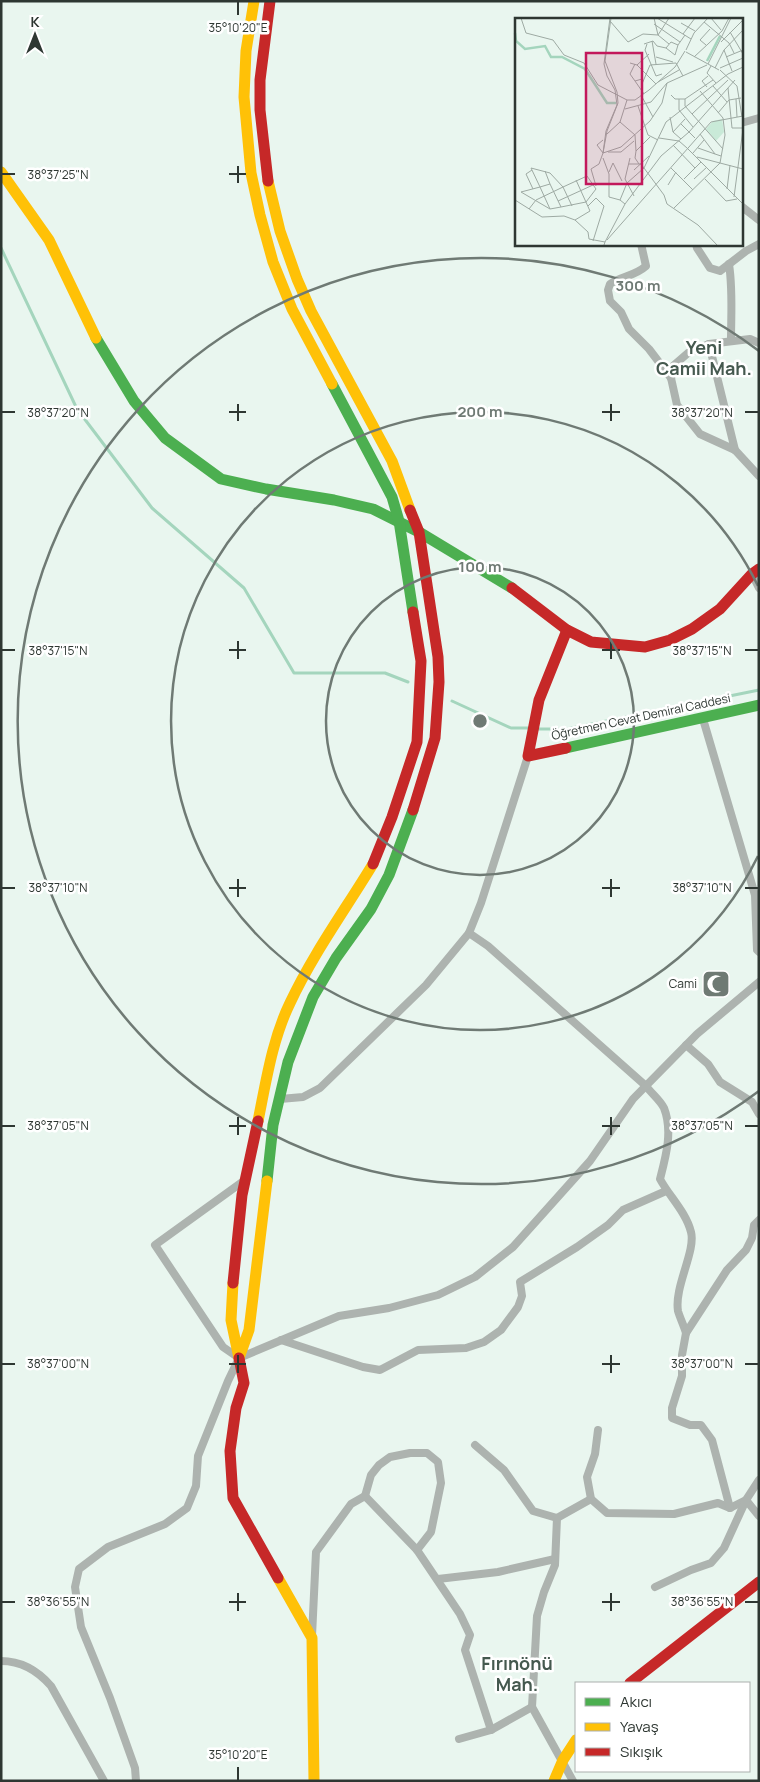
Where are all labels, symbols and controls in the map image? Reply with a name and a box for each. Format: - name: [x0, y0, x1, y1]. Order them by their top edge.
- north arrow: [10, 10, 60, 60]
- text: K: [30, 12, 40, 31]
- inset map: [515, 18, 742, 245]
- text: 35°10'20"E: [208, 19, 268, 36]
- text: 38°37'25"N: [28, 166, 88, 183]
- text: 300 m: [616, 275, 660, 296]
- district label: Yeni Camii Mah.: [656, 335, 752, 380]
- text: 200 m: [457, 401, 503, 422]
- text: 38°37'20"N: [27, 404, 89, 421]
- text: 38°37'20"N: [671, 404, 733, 421]
- text: 100 m: [459, 556, 501, 577]
- text: 38°37'15"N: [29, 642, 87, 659]
- text: 38°37'15"N: [673, 642, 731, 659]
- street label: Öğretmen Cevat Demiral Caddesi: [550, 689, 732, 744]
- centre of rings: [471, 712, 489, 730]
- text: 38°37'10"N: [28, 879, 88, 896]
- text: 38°37'10"N: [672, 879, 732, 896]
- mosque icon: Cami: [701, 969, 731, 999]
- place label: Cami: [669, 975, 697, 992]
- text: 38°37'05"N: [27, 1117, 89, 1134]
- text: 38°37'05"N: [671, 1117, 733, 1134]
- text: 38°37'00"N: [27, 1355, 89, 1372]
- text: 38°37'00"N: [671, 1355, 733, 1372]
- text: 38°36'55"N: [27, 1593, 89, 1610]
- text: 38°36'55"N: [671, 1593, 733, 1610]
- district label: Fırınönü Mah.: [481, 1651, 553, 1696]
- legend: [575, 1682, 750, 1772]
- text: Akıcı: [620, 1691, 652, 1712]
- text: Yavaş: [620, 1716, 659, 1737]
- text: Sıkışık: [620, 1741, 663, 1762]
- text: 35°10'20"E: [208, 1746, 268, 1763]

